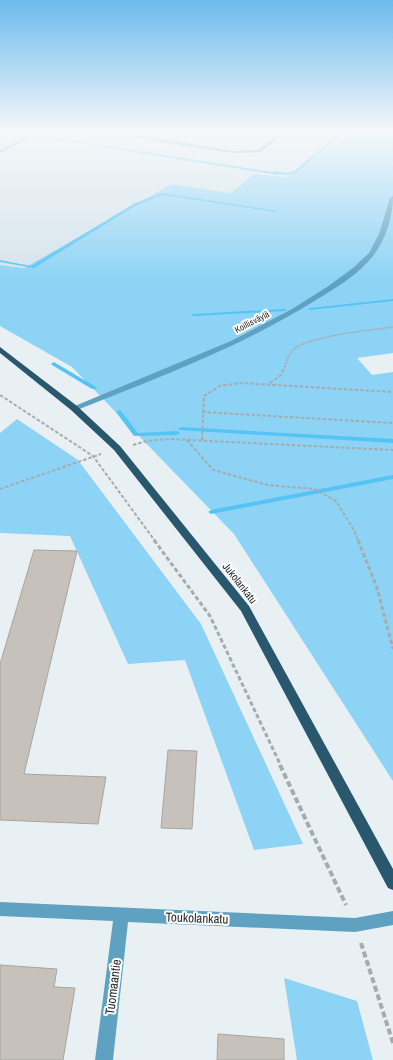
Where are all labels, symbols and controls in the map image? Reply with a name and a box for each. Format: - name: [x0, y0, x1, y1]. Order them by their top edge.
- street label: Koillisväylä: [233, 308, 271, 336]
- street label: Jukolankatu: [220, 560, 260, 606]
- street label: Toukolankatu: [165, 908, 229, 928]
- street label: Tuomaantie: [101, 958, 125, 1016]

